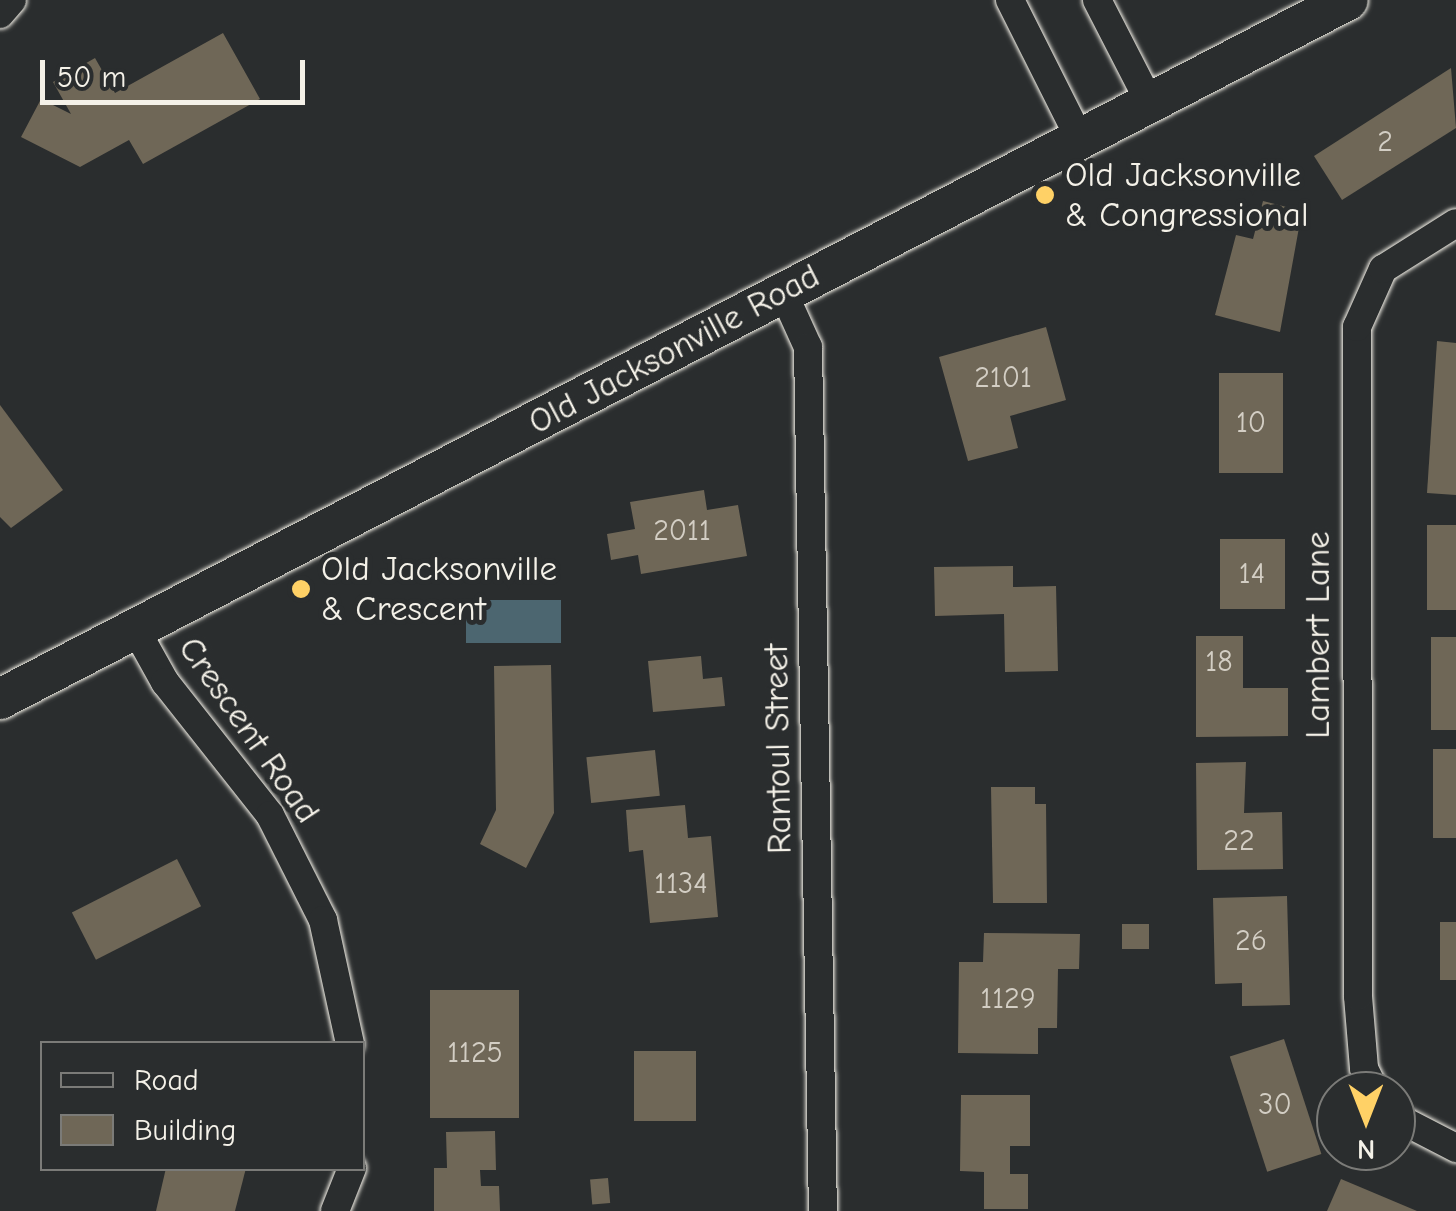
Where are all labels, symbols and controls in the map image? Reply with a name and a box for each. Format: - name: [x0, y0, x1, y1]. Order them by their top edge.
- scale bar: [45, 40, 310, 102]
- text: 50 m: [57, 60, 126, 95]
- house number: 2: [1377, 124, 1393, 160]
- place label: Old Jacksonville & Congressional: [1065, 154, 1309, 236]
- marker: Old Jacksonville & Congressional: [1034, 184, 1056, 206]
- street label: Old Jacksonville Road: [521, 255, 827, 443]
- house number: 2101: [974, 360, 1032, 396]
- house number: 10: [1236, 405, 1266, 441]
- house number: 2011: [653, 513, 711, 549]
- street label: Lambert Lane: [1297, 531, 1339, 739]
- place label: Old Jacksonville & Crescent: [321, 548, 557, 630]
- house number: 14: [1239, 556, 1265, 592]
- marker: Old Jacksonville & Crescent: [290, 578, 312, 600]
- street label: Crescent Road: [169, 629, 329, 831]
- street label: Rantoul Street: [755, 644, 801, 854]
- house number: 18: [1205, 644, 1233, 680]
- house number: 22: [1223, 823, 1255, 859]
- house number: 1134: [654, 866, 708, 902]
- house number: 26: [1235, 923, 1267, 959]
- house number: 1129: [980, 981, 1036, 1017]
- house number: 1125: [447, 1035, 503, 1071]
- legend: [40, 1041, 365, 1171]
- text: Road: [134, 1063, 199, 1098]
- north arrow: [1316, 1071, 1416, 1171]
- house number: 30: [1258, 1087, 1292, 1123]
- text: Building: [134, 1113, 237, 1148]
- text: N: [1357, 1133, 1375, 1165]

